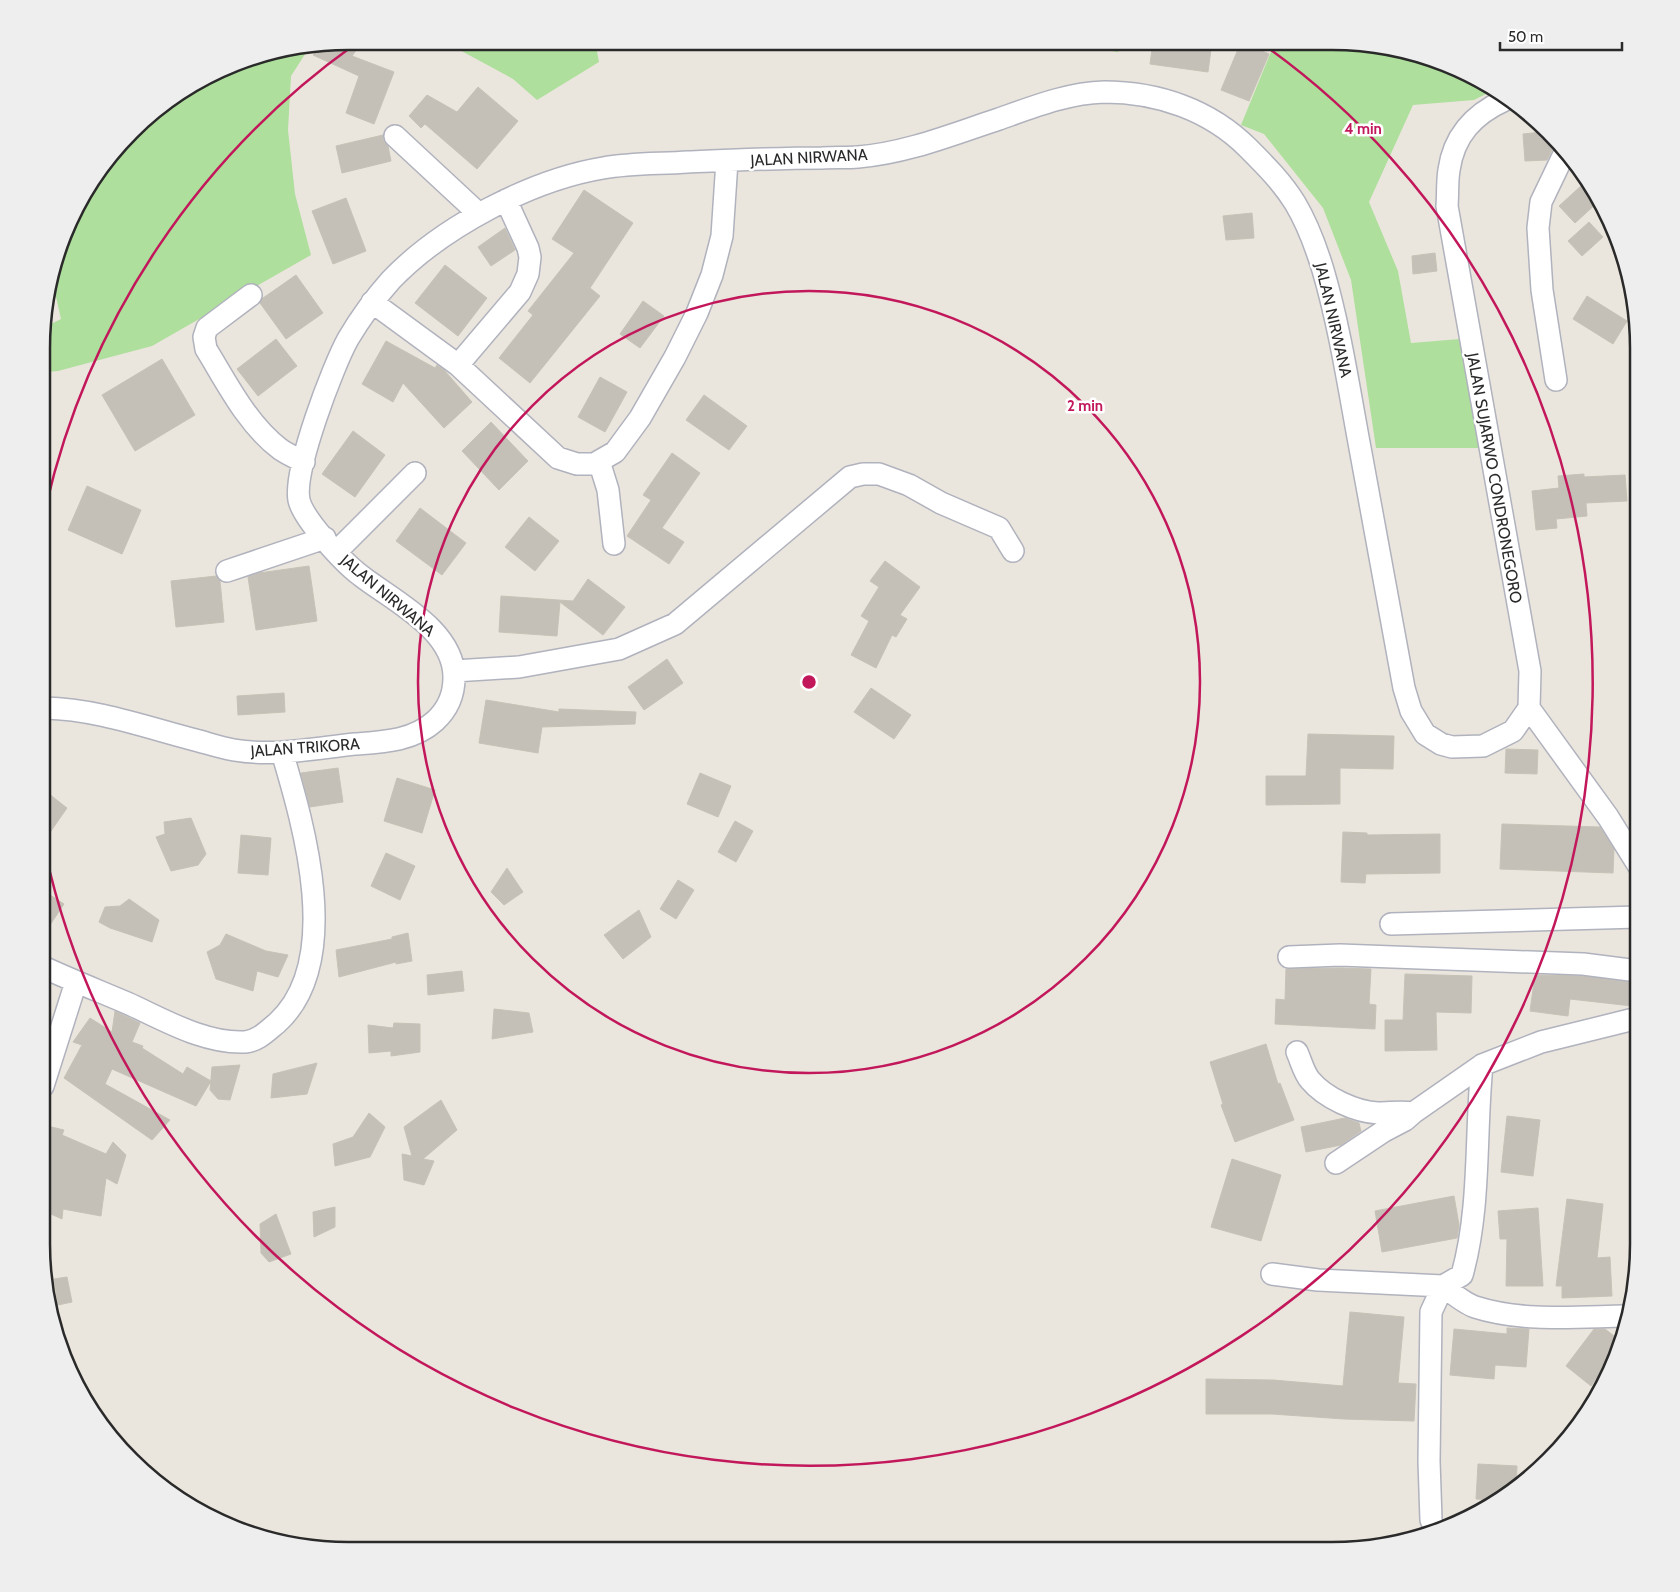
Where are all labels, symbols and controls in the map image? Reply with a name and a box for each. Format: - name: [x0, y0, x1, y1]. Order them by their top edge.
- scale bar: [1500, 20, 1622, 52]
- text: 50 m: [1508, 28, 1543, 46]
- text: 4 min: [1344, 120, 1382, 138]
- street label: JALAN NIRWANA: [749, 145, 868, 170]
- street label: JALAN NIRWANA: [1311, 260, 1356, 379]
- street label: JALAN SUJARWO CONDRONEGORO: [1463, 350, 1526, 605]
- text: 2 min: [1067, 397, 1103, 415]
- street label: JALAN NIRWANA: [336, 550, 439, 640]
- centre of rings: [800, 673, 818, 691]
- street label: JALAN TRIKORA: [249, 734, 360, 761]

